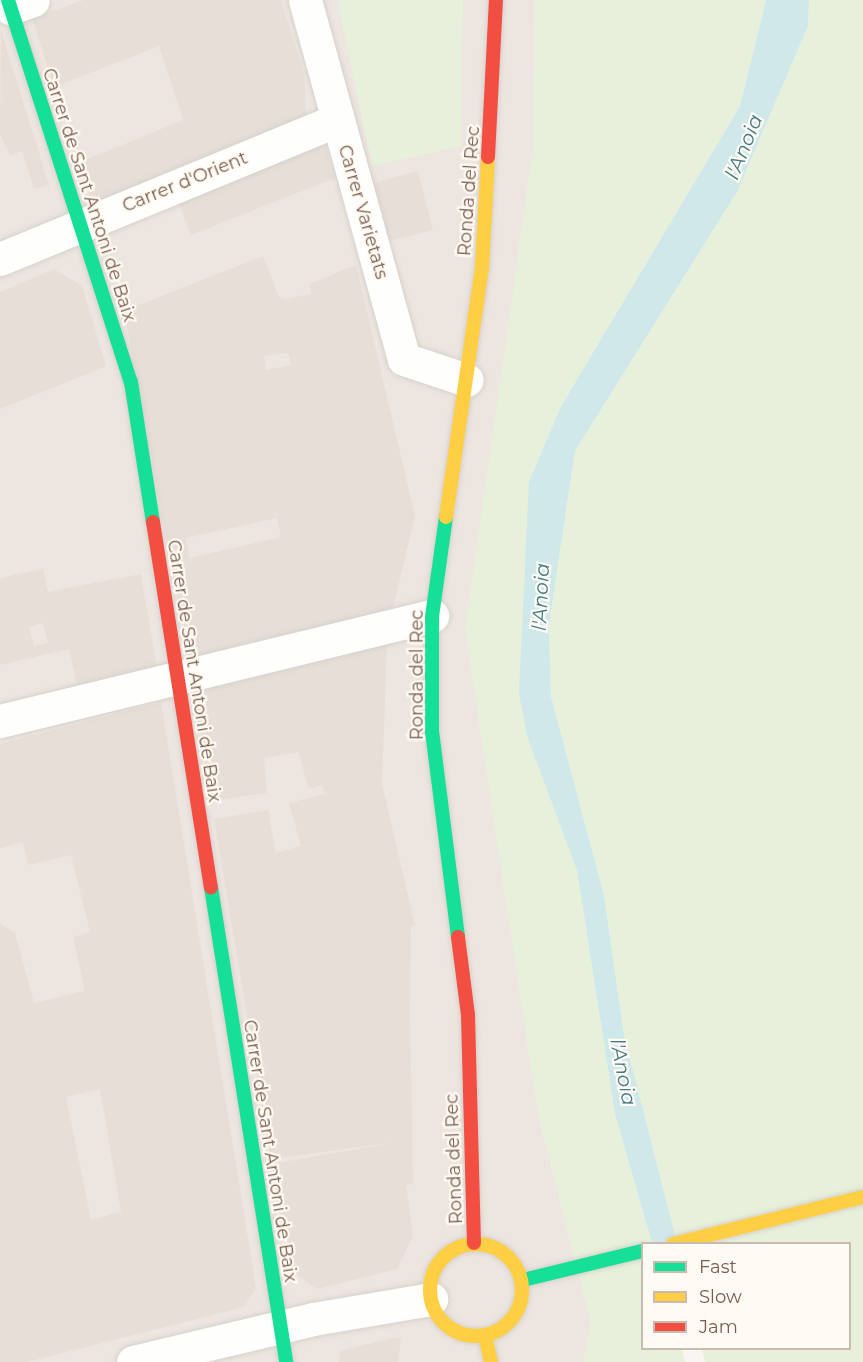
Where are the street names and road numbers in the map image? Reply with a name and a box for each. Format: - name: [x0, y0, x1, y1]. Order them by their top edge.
- street label: Carrer de Sant Antoni de Baix: [38, 66, 140, 324]
- street label: Ronda del Rec: [454, 125, 484, 257]
- street label: Carrer Varietats: [333, 142, 393, 282]
- street label: Carrer d'Orient: [119, 147, 251, 217]
- street label: Carrer de Sant Antoni de Baix: [163, 538, 225, 804]
- street label: Ronda del Rec: [406, 610, 428, 740]
- street label: Carrer de Sant Antoni de Baix: [239, 1018, 301, 1284]
- street label: Ronda del Rec: [441, 1093, 467, 1225]

